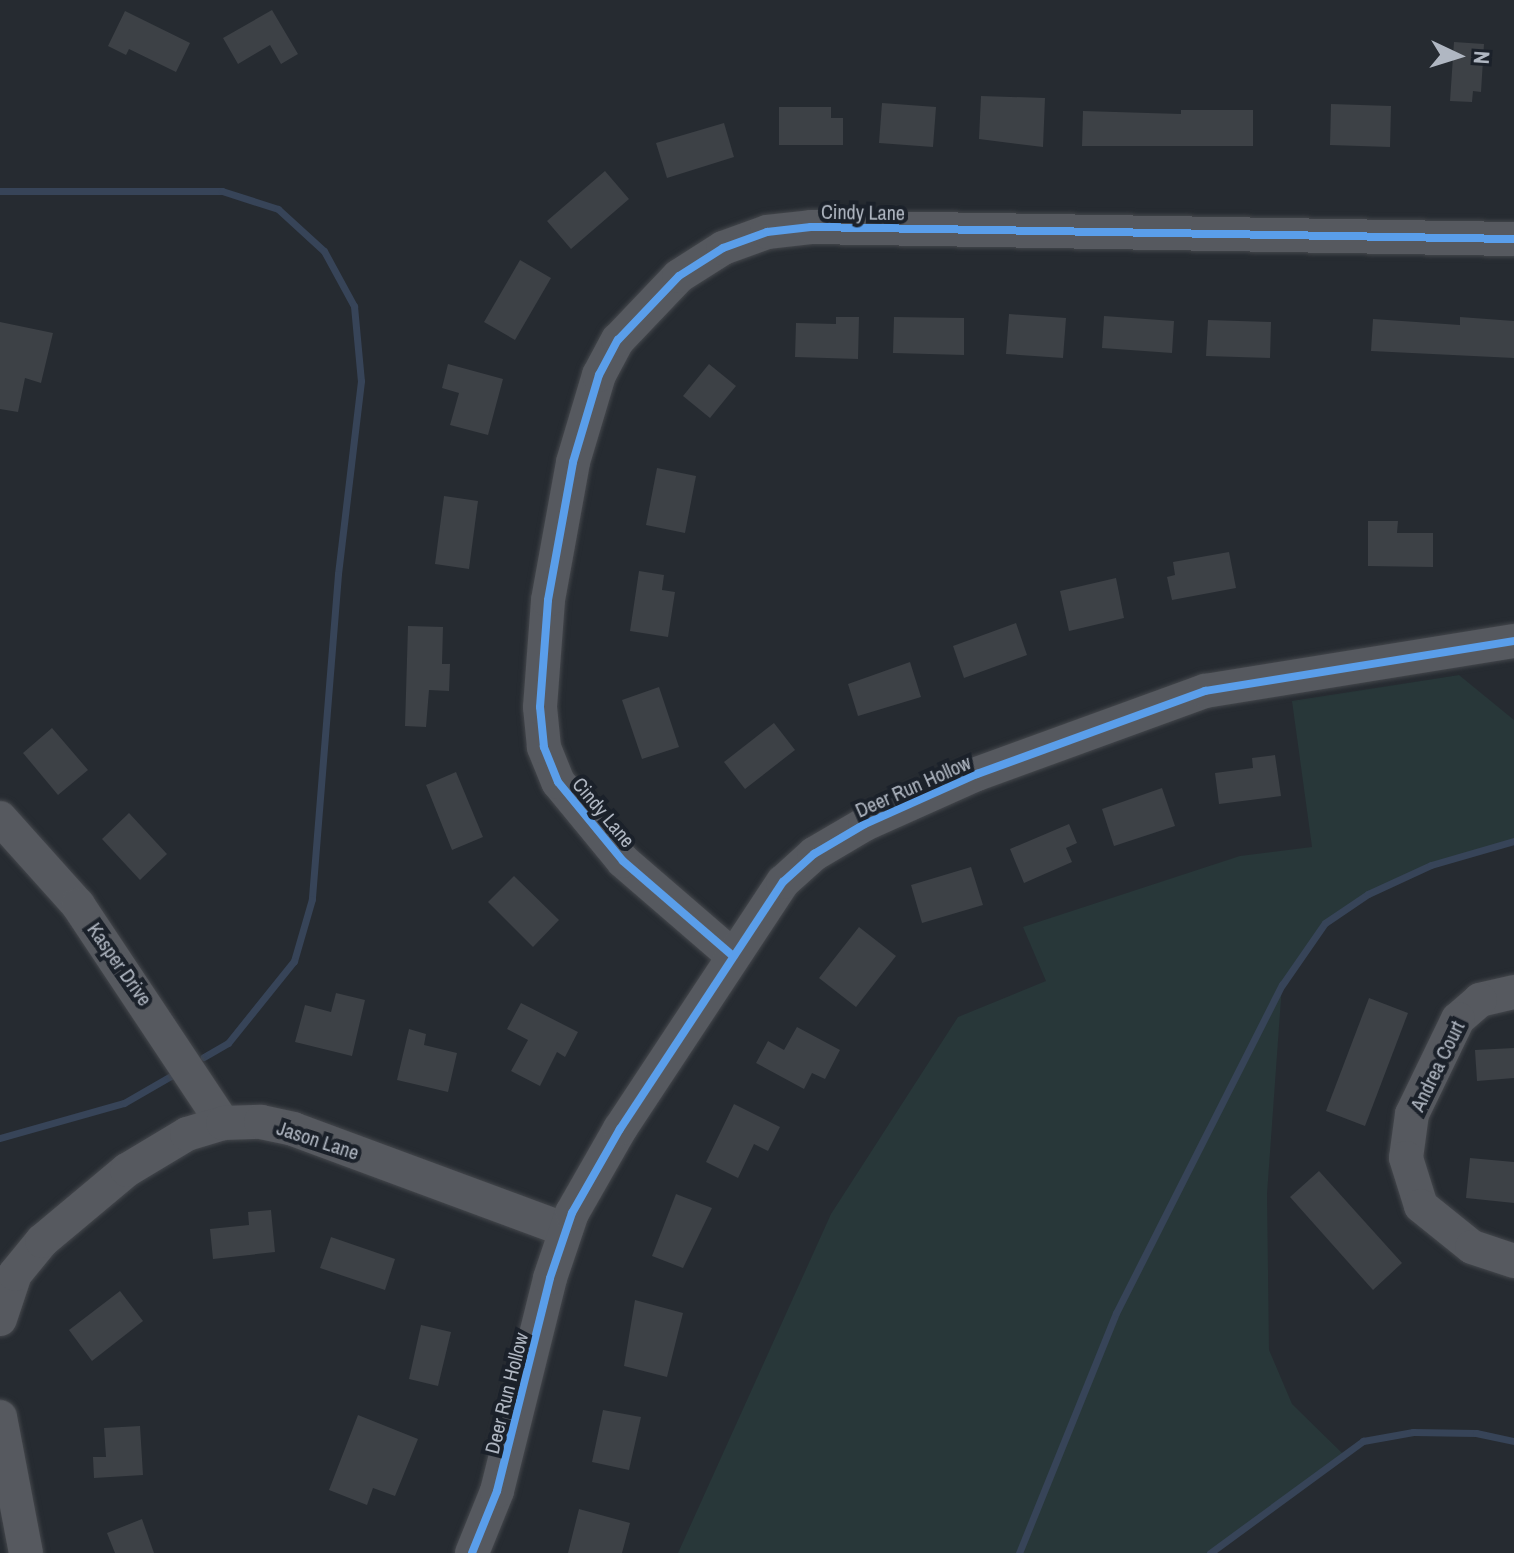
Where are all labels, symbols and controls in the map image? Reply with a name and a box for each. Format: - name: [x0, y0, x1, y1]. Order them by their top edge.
- north arrow: [1418, 16, 1498, 96]
- text: N: [1467, 50, 1497, 65]
- street label: Cindy Lane: [821, 199, 905, 225]
- street label: Deer Run Hollow: [852, 750, 974, 822]
- street label: Cindy Lane: [568, 772, 640, 852]
- street label: Kasper Drive: [83, 918, 157, 1010]
- street label: Andrea Court: [1405, 1017, 1469, 1115]
- street label: Jason Lane: [274, 1115, 362, 1165]
- street label: Deer Run Hollow: [479, 1330, 533, 1456]

